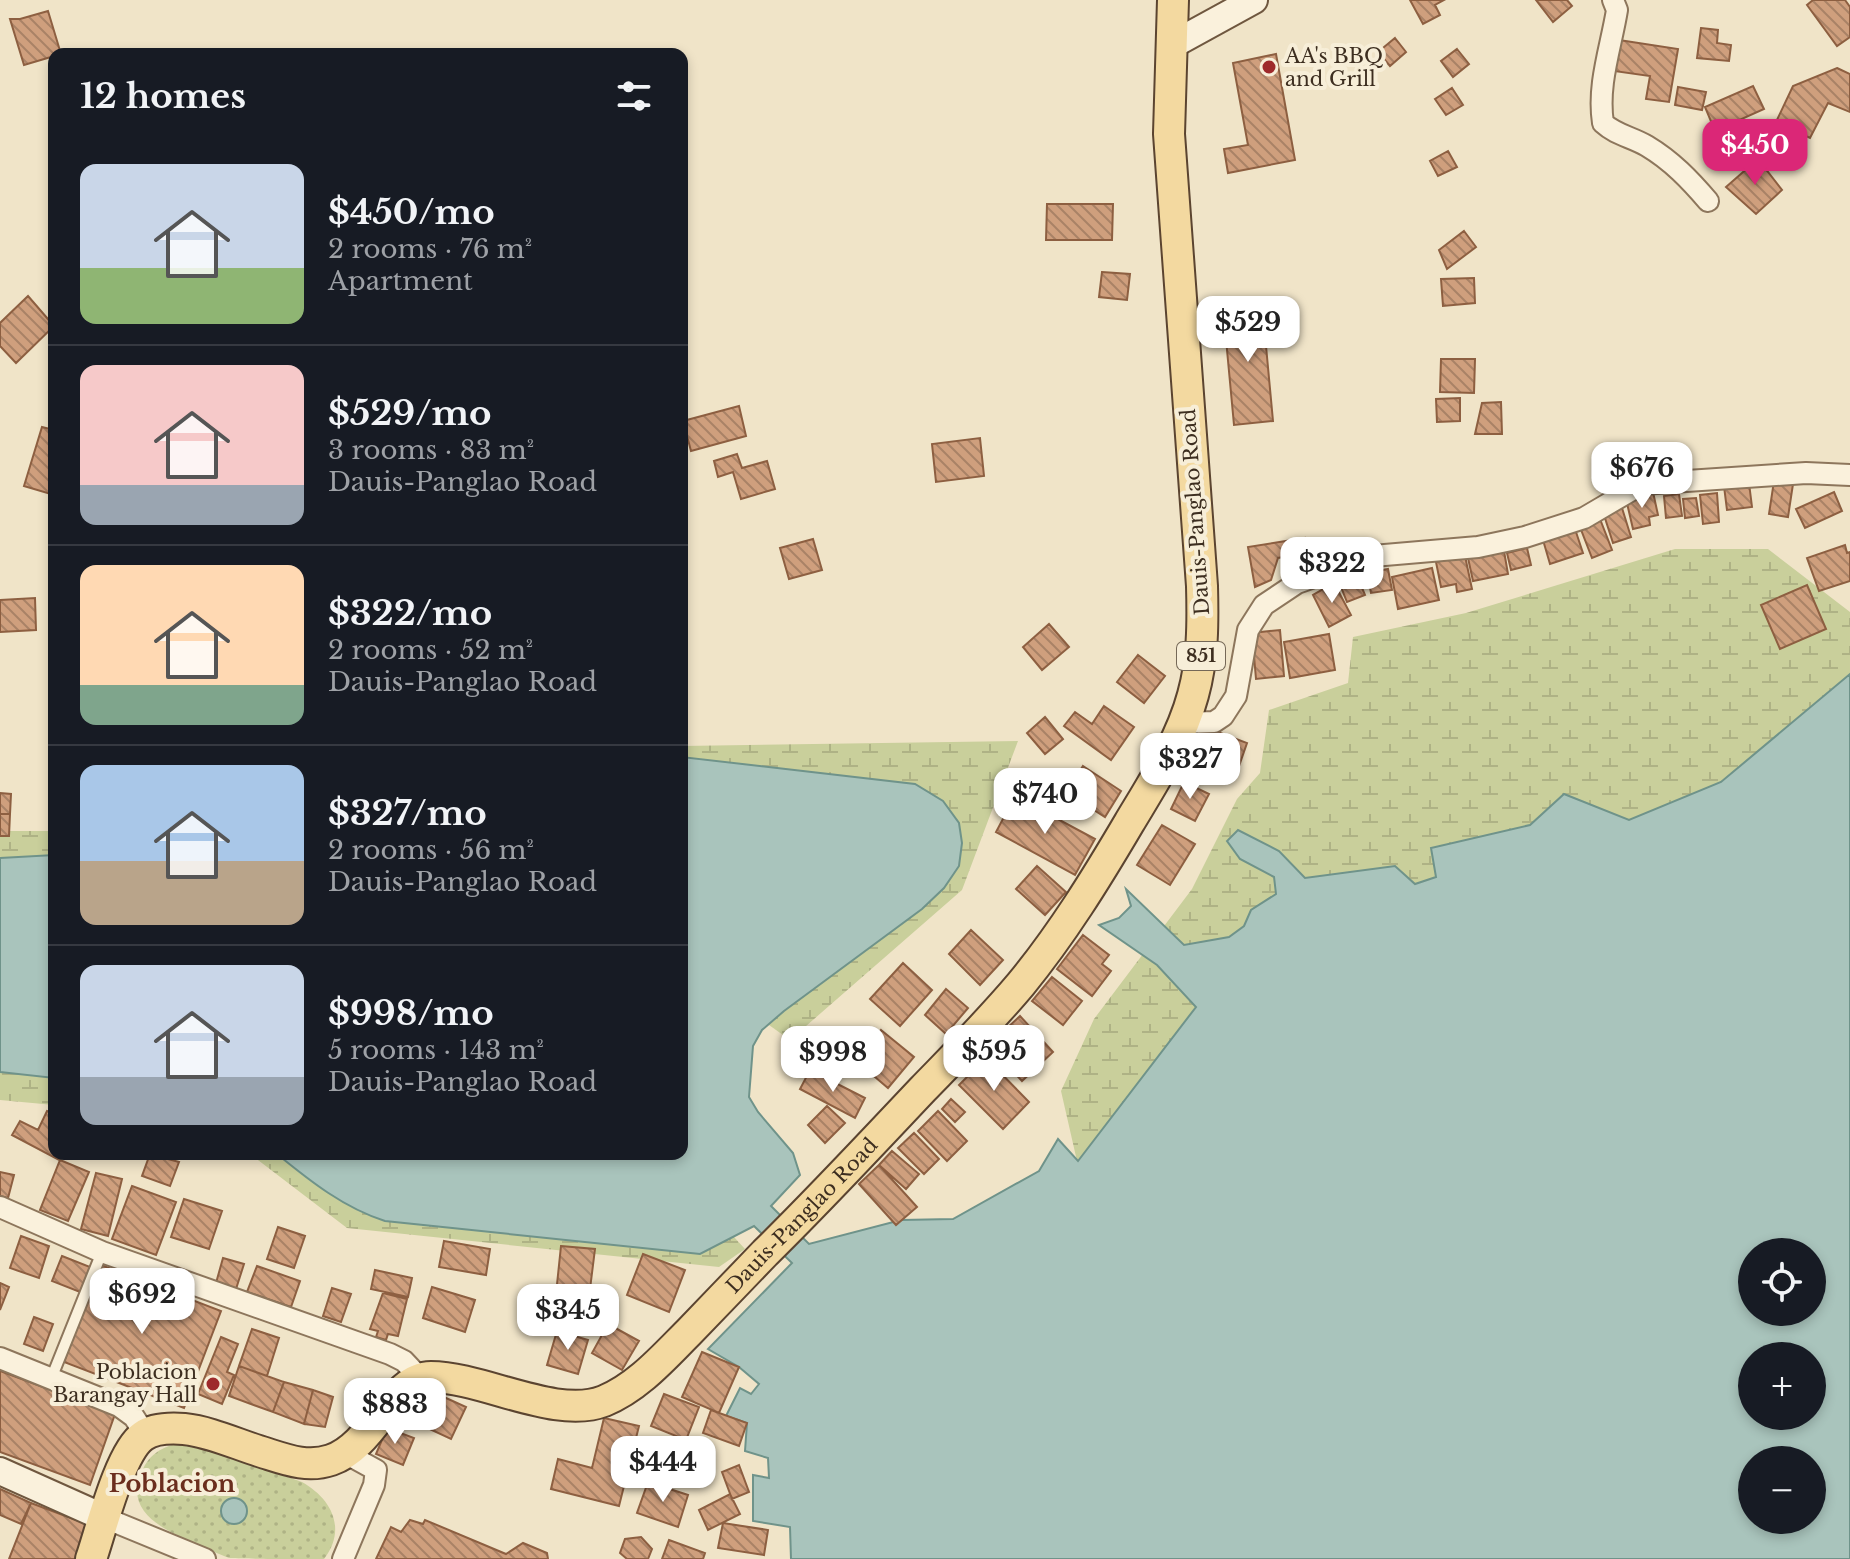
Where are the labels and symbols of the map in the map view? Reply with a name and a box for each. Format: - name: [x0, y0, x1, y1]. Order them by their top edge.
- place label: AA's BBQ and Grill: [1284, 44, 1383, 91]
- marker: AA's BBQ and Grill: [1260, 58, 1278, 76]
- pin: $450: [1708, 119, 1802, 187]
- pin: $529: [1201, 296, 1295, 364]
- street label: Dauis-Panglao Road: [1176, 408, 1214, 616]
- pin: $676: [1595, 442, 1689, 510]
- pin: $322: [1285, 537, 1379, 605]
- road number: 851: [1177, 642, 1225, 670]
- pin: $327: [1143, 733, 1237, 801]
- pin: $740: [998, 768, 1092, 836]
- pin: $595: [947, 1025, 1041, 1093]
- pin: $998: [786, 1026, 880, 1094]
- street label: Dauis-Panglao Road: [721, 1133, 882, 1298]
- pin: $692: [95, 1268, 189, 1336]
- pin: $345: [521, 1284, 615, 1352]
- place label: Poblacion Barangay Hall: [53, 1360, 197, 1407]
- marker: Poblacion Barangay Hall: [204, 1375, 222, 1393]
- pin: $883: [348, 1378, 442, 1446]
- pin: $444: [616, 1436, 710, 1504]
- district label: Poblacion: [109, 1469, 236, 1498]

